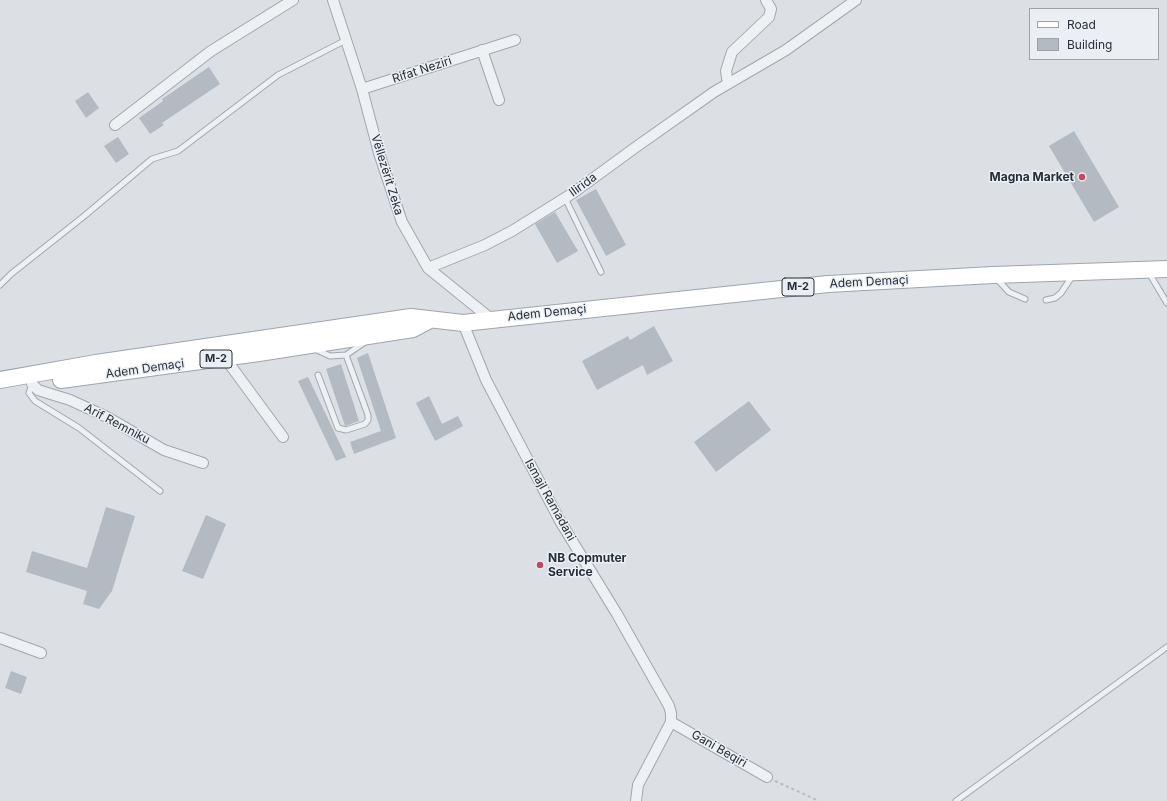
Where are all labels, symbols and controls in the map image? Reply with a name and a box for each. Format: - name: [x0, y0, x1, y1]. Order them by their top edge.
- legend: [1029, 8, 1159, 60]
- text: Road: [1067, 17, 1096, 32]
- text: Building: [1067, 37, 1112, 52]
- street label: Rifat Neziri: [390, 54, 454, 86]
- street label: Vëllezërit Zeka: [368, 133, 406, 217]
- street label: Ilirida: [566, 170, 600, 200]
- place label: Magna Market: [990, 170, 1074, 184]
- marker: Magna Market: [1077, 172, 1087, 182]
- street label: Adem Demaçi: [829, 273, 909, 291]
- road number: M-2: [782, 278, 814, 296]
- street label: Adem Demaçi: [507, 302, 587, 324]
- road number: M-2: [200, 350, 232, 368]
- street label: Adem Demaçi: [105, 356, 185, 382]
- street label: Arif Remniku: [82, 401, 152, 447]
- street label: Ismajl Ramadani: [521, 456, 579, 544]
- place label: NB Copmuter Service: [548, 551, 626, 579]
- marker: NB Copmuter Service: [535, 560, 545, 570]
- street label: Gani Beqiri: [689, 727, 749, 771]

